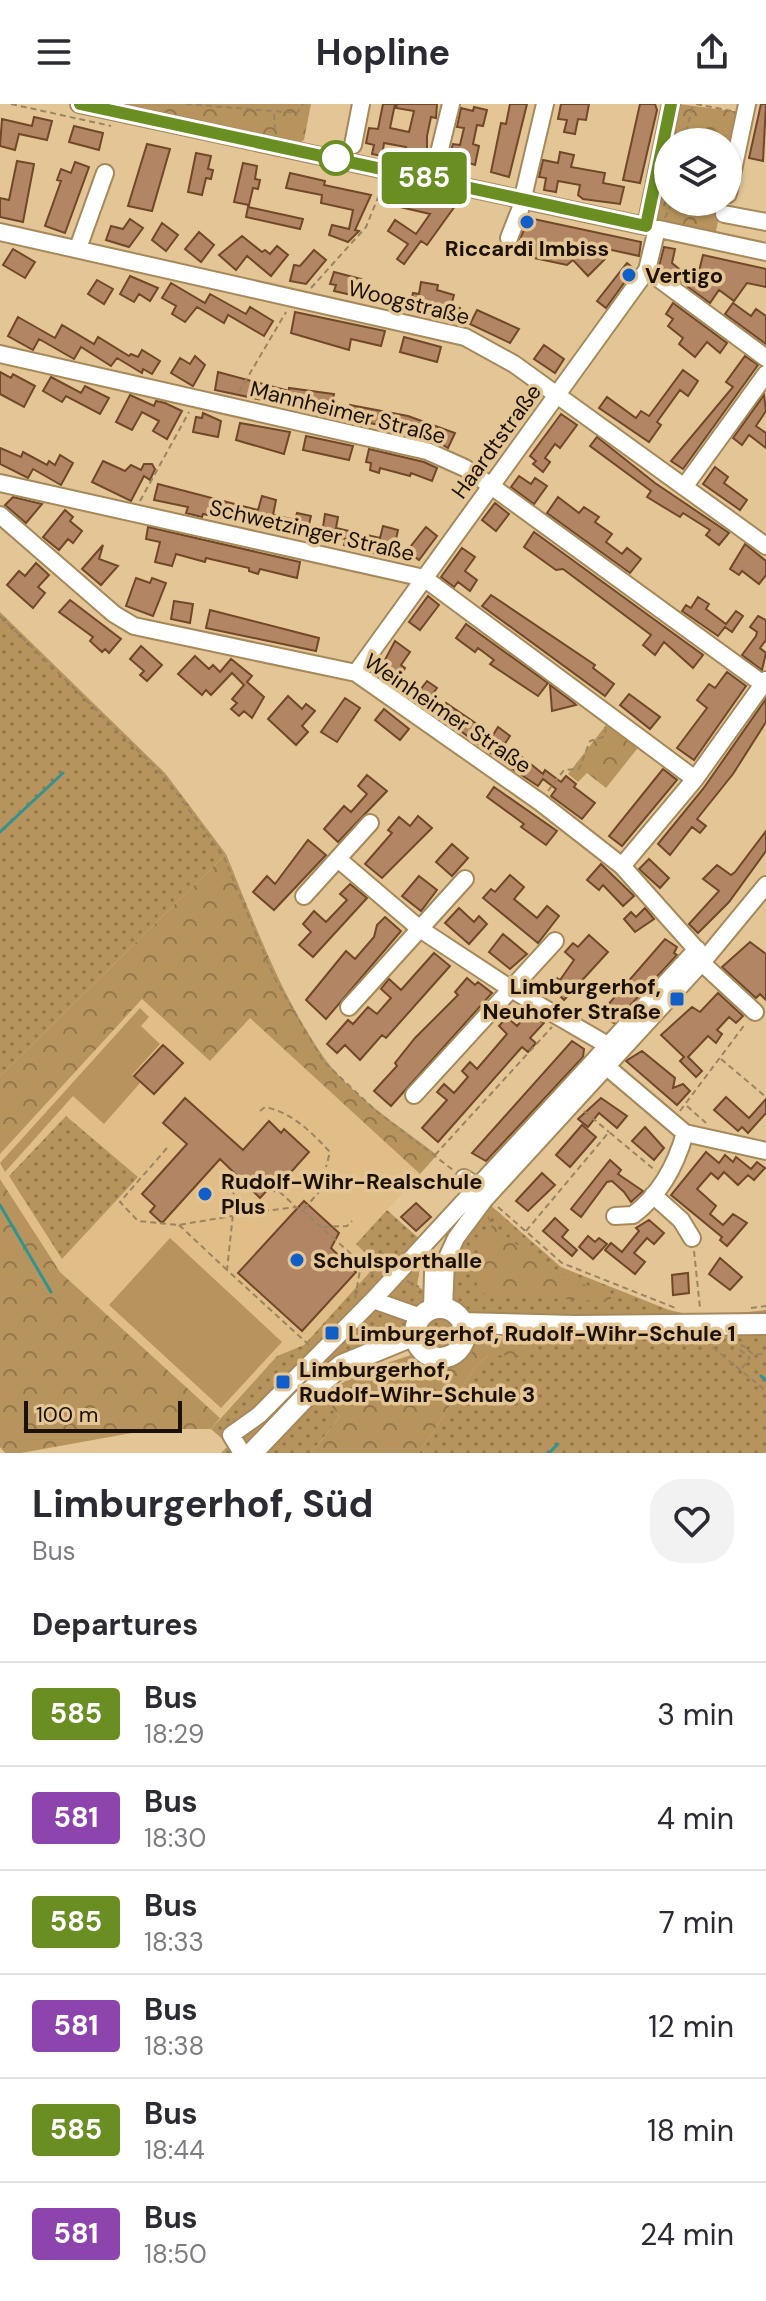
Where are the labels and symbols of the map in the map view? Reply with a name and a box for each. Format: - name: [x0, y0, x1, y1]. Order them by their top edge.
- unlabelled marker: [319, 141, 353, 175]
- line badge: 585: [378, 152, 470, 204]
- marker: Riccardi Imbiss: [518, 213, 536, 231]
- place label: Riccardi Imbiss: [445, 234, 609, 263]
- place label: Vertigo: [645, 261, 723, 290]
- marker: Vertigo: [620, 266, 638, 284]
- street label: Woogstraße: [345, 273, 473, 332]
- street label: Mannheimer Straße: [247, 374, 449, 451]
- street label: Haardtstraße: [445, 378, 548, 504]
- street label: Schwetzinger Straße: [206, 493, 417, 568]
- street label: Weinheimer Straße: [359, 647, 537, 780]
- place label: Limburgerhof, Neuhofer Straße: [483, 972, 661, 1026]
- marker: Limburgerhof, Neuhofer Straße: [668, 990, 686, 1008]
- place label: Rudolf-Wihr-Realschule Plus: [221, 1167, 482, 1221]
- marker: Rudolf-Wihr-Realschule Plus: [196, 1185, 214, 1203]
- place label: Schulsporthalle: [313, 1246, 482, 1275]
- marker: Schulsporthalle: [288, 1251, 306, 1269]
- place label: Limburgerhof, Rudolf-Wihr-Schule 1: [348, 1319, 735, 1348]
- marker: Limburgerhof, Rudolf-Wihr-Schule 1: [323, 1324, 341, 1342]
- place label: Limburgerhof, Rudolf-Wihr-Schule 3: [299, 1355, 535, 1409]
- marker: Limburgerhof, Rudolf-Wihr-Schule 3: [274, 1373, 292, 1391]
- scale bar: [24, 1397, 182, 1433]

